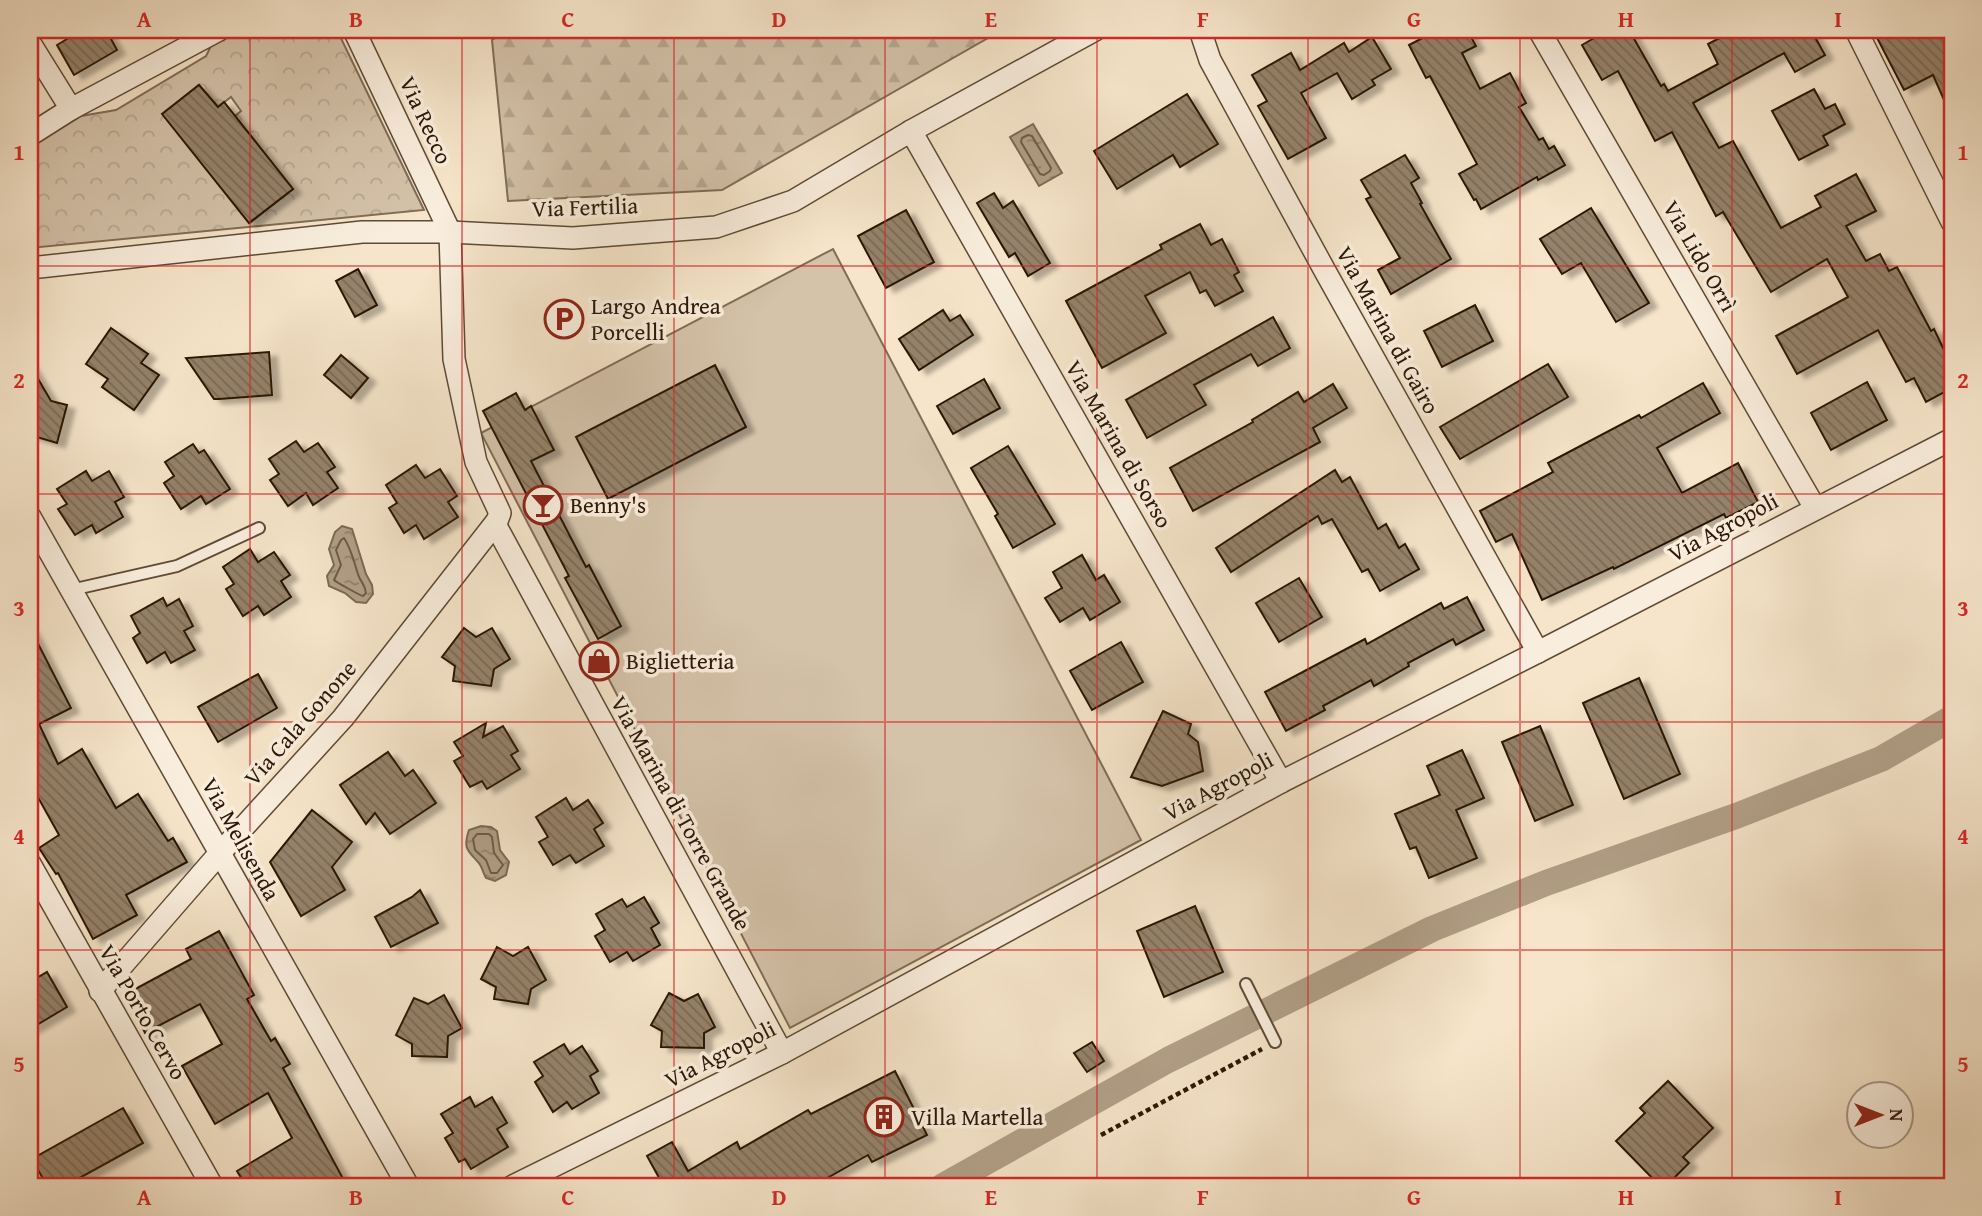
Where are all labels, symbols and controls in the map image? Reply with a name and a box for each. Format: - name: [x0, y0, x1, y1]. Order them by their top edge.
- text: A: [137, 2, 152, 35]
- text: B: [349, 2, 363, 35]
- text: C: [561, 2, 575, 35]
- text: D: [772, 2, 787, 35]
- text: E: [985, 2, 997, 35]
- text: F: [1197, 2, 1209, 35]
- text: G: [1407, 2, 1421, 35]
- text: H: [1618, 2, 1634, 35]
- text: I: [1834, 2, 1842, 35]
- street label: Via Recco: [392, 70, 461, 169]
- text: 1: [13, 135, 25, 168]
- text: 1: [1957, 135, 1969, 168]
- street label: Via Fertilia: [531, 188, 639, 225]
- street label: Via Lido Orrì: [1655, 194, 1746, 318]
- street label: Via Marina di Gairo: [1329, 240, 1448, 420]
- place label: Largo Andrea Porcelli: [591, 289, 721, 348]
- parking icon: Largo Andrea Porcelli: [543, 298, 585, 340]
- street label: Via Marina di Sorso: [1058, 354, 1181, 534]
- text: 2: [13, 363, 25, 396]
- text: 2: [1957, 363, 1969, 396]
- bar icon: Benny's: [522, 484, 564, 526]
- street label: Via Agropoli: [1662, 484, 1784, 569]
- place label: Benny's: [570, 488, 646, 521]
- text: 3: [13, 591, 25, 624]
- text: 3: [1957, 591, 1969, 624]
- shop icon: Biglietteria: [578, 640, 620, 682]
- place label: Biglietteria: [626, 644, 735, 677]
- street label: Via Cala Gonone: [236, 653, 364, 793]
- street label: Via Marina di Torre Grande: [603, 689, 760, 936]
- street label: Via Agropoli: [1157, 743, 1279, 828]
- street label: Via Melisenda: [194, 771, 289, 906]
- text: 4: [13, 819, 25, 852]
- text: 4: [1957, 819, 1969, 852]
- street label: Via Porto Cervo: [91, 938, 196, 1086]
- street label: Via Agropoli: [658, 1011, 781, 1096]
- text: 5: [13, 1047, 25, 1080]
- text: 5: [1957, 1047, 1969, 1080]
- north arrow: [1846, 1080, 1916, 1150]
- building icon: Villa Martella: [863, 1096, 905, 1138]
- place label: Villa Martella: [911, 1100, 1043, 1133]
- text: N: [1883, 1109, 1911, 1122]
- text: A: [137, 1180, 152, 1213]
- text: B: [349, 1180, 363, 1213]
- text: C: [561, 1180, 575, 1213]
- text: D: [772, 1180, 787, 1213]
- text: E: [985, 1180, 997, 1213]
- text: F: [1197, 1180, 1209, 1213]
- text: G: [1407, 1180, 1421, 1213]
- text: H: [1618, 1180, 1634, 1213]
- text: I: [1834, 1180, 1842, 1213]

